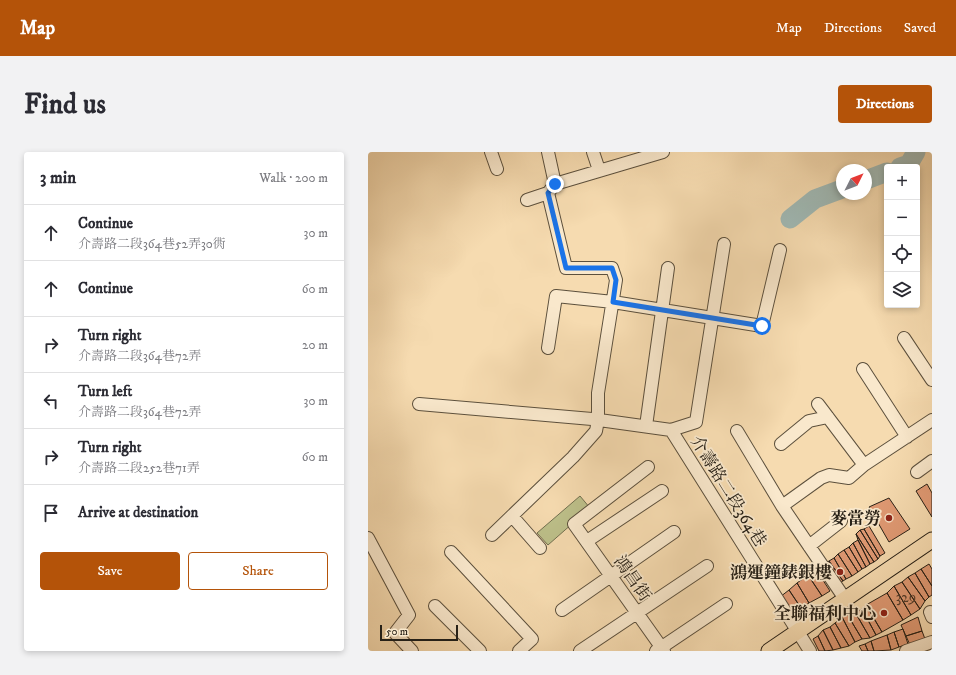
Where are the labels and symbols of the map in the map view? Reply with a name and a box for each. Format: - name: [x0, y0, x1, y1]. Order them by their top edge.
- north arrow: [836, 164, 872, 200]
- route end: [546, 175, 564, 193]
- route start: [753, 317, 771, 335]
- street label: 介壽路二段364巷: [685, 432, 771, 551]
- place label: 麥當勞: [830, 508, 881, 530]
- marker: 麥當勞: [884, 513, 894, 523]
- street label: 鴻昌街: [609, 551, 656, 606]
- place label: 鴻運鐘錶銀樓: [730, 562, 832, 584]
- marker: 鴻運鐘錶銀樓: [835, 567, 845, 577]
- house number: 329: [896, 588, 916, 607]
- place label: 全聯福利中心: [774, 603, 876, 625]
- marker: 全聯福利中心: [879, 608, 889, 618]
- scale bar: [380, 623, 458, 642]

